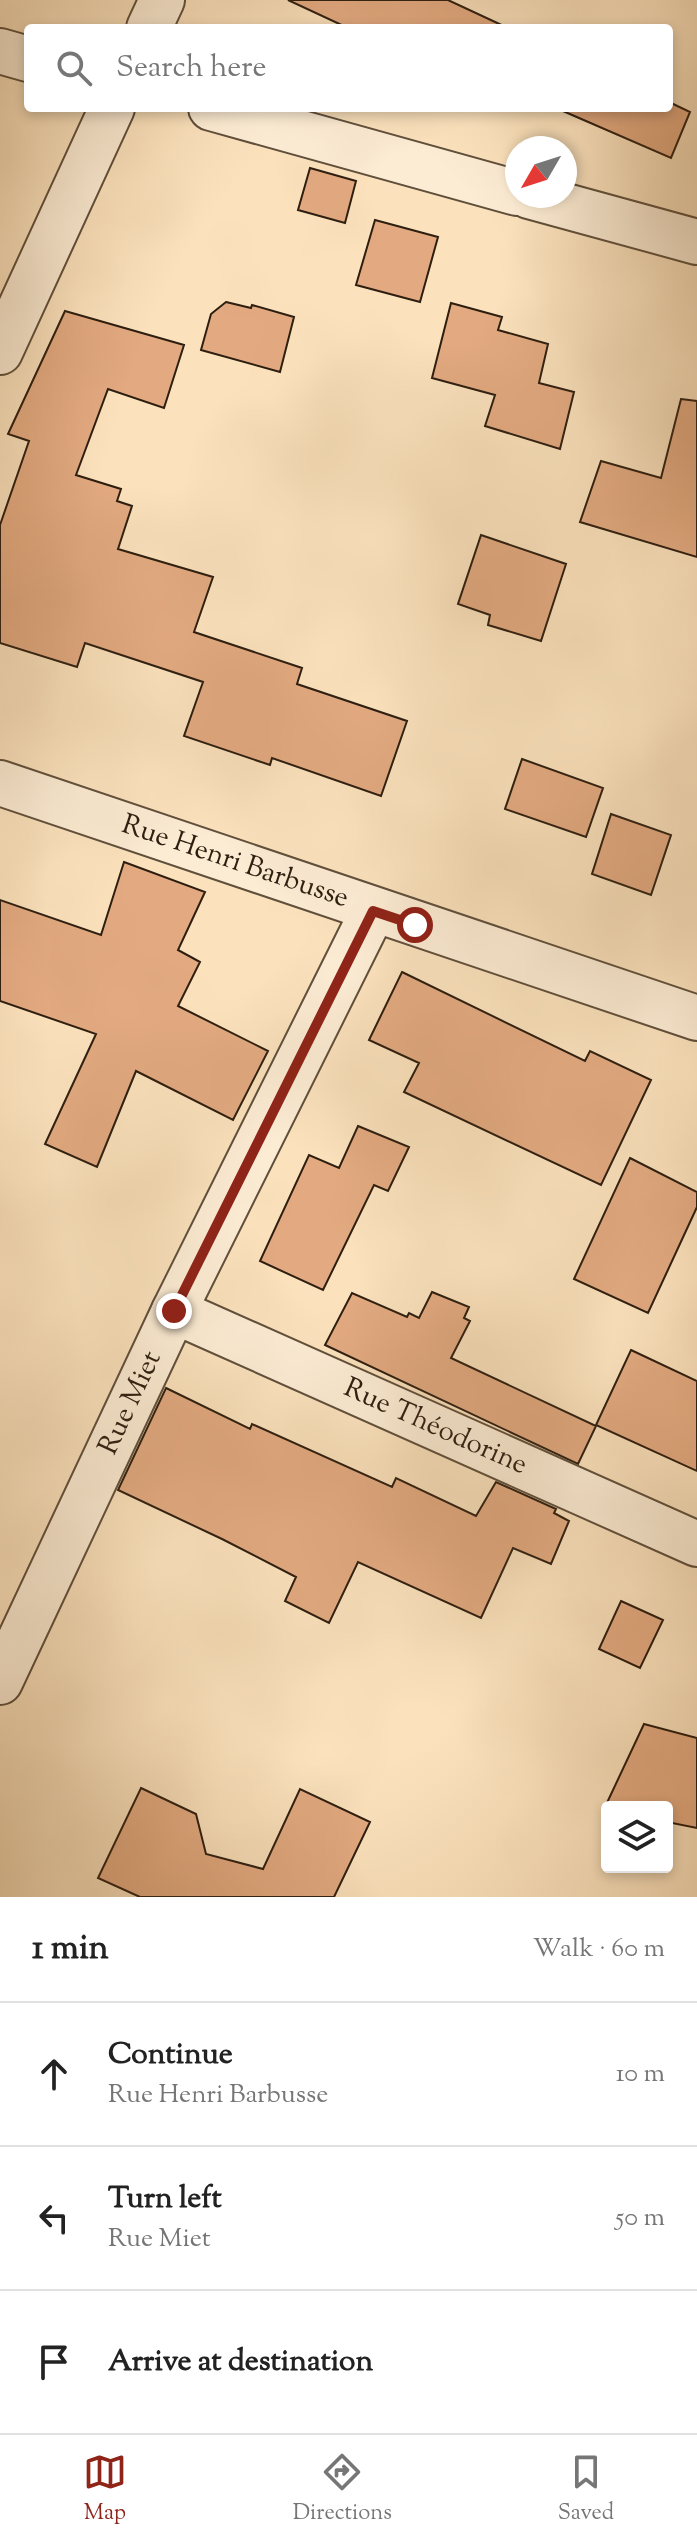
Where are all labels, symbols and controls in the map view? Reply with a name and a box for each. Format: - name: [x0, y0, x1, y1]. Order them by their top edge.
- search box: [24, 24, 673, 112]
- icon: search: [52, 46, 96, 90]
- text: Search here: [116, 47, 266, 90]
- north arrow: [505, 136, 577, 208]
- street label: Rue Henri Barbusse: [116, 805, 354, 919]
- route start: [397, 907, 433, 943]
- route end: [156, 1293, 192, 1329]
- street label: Rue Miet: [89, 1344, 173, 1462]
- street label: Rue Théodorine: [337, 1369, 534, 1486]
- map controls: [601, 1801, 673, 1873]
- button: layers: [601, 1801, 673, 1873]
- text: 1 min: [32, 1925, 109, 1974]
- text: Walk · 60 m: [533, 1931, 665, 1968]
- text: Continue: [108, 2034, 233, 2077]
- icon: ahead: [32, 2052, 76, 2096]
- text: 10 m: [616, 2056, 665, 2093]
- text: Rue Henri Barbusse: [108, 2077, 328, 2114]
- text: Turn left: [108, 2178, 222, 2221]
- icon: left: [32, 2196, 76, 2240]
- text: 50 m: [615, 2200, 665, 2237]
- text: Rue Miet: [108, 2221, 211, 2258]
- icon: arrive: [32, 2340, 76, 2384]
- text: Arrive at destination: [108, 2341, 373, 2384]
- tab: Map: [83, 2450, 127, 2530]
- tab: Directions: [293, 2450, 392, 2530]
- tab: Saved: [558, 2450, 614, 2530]

